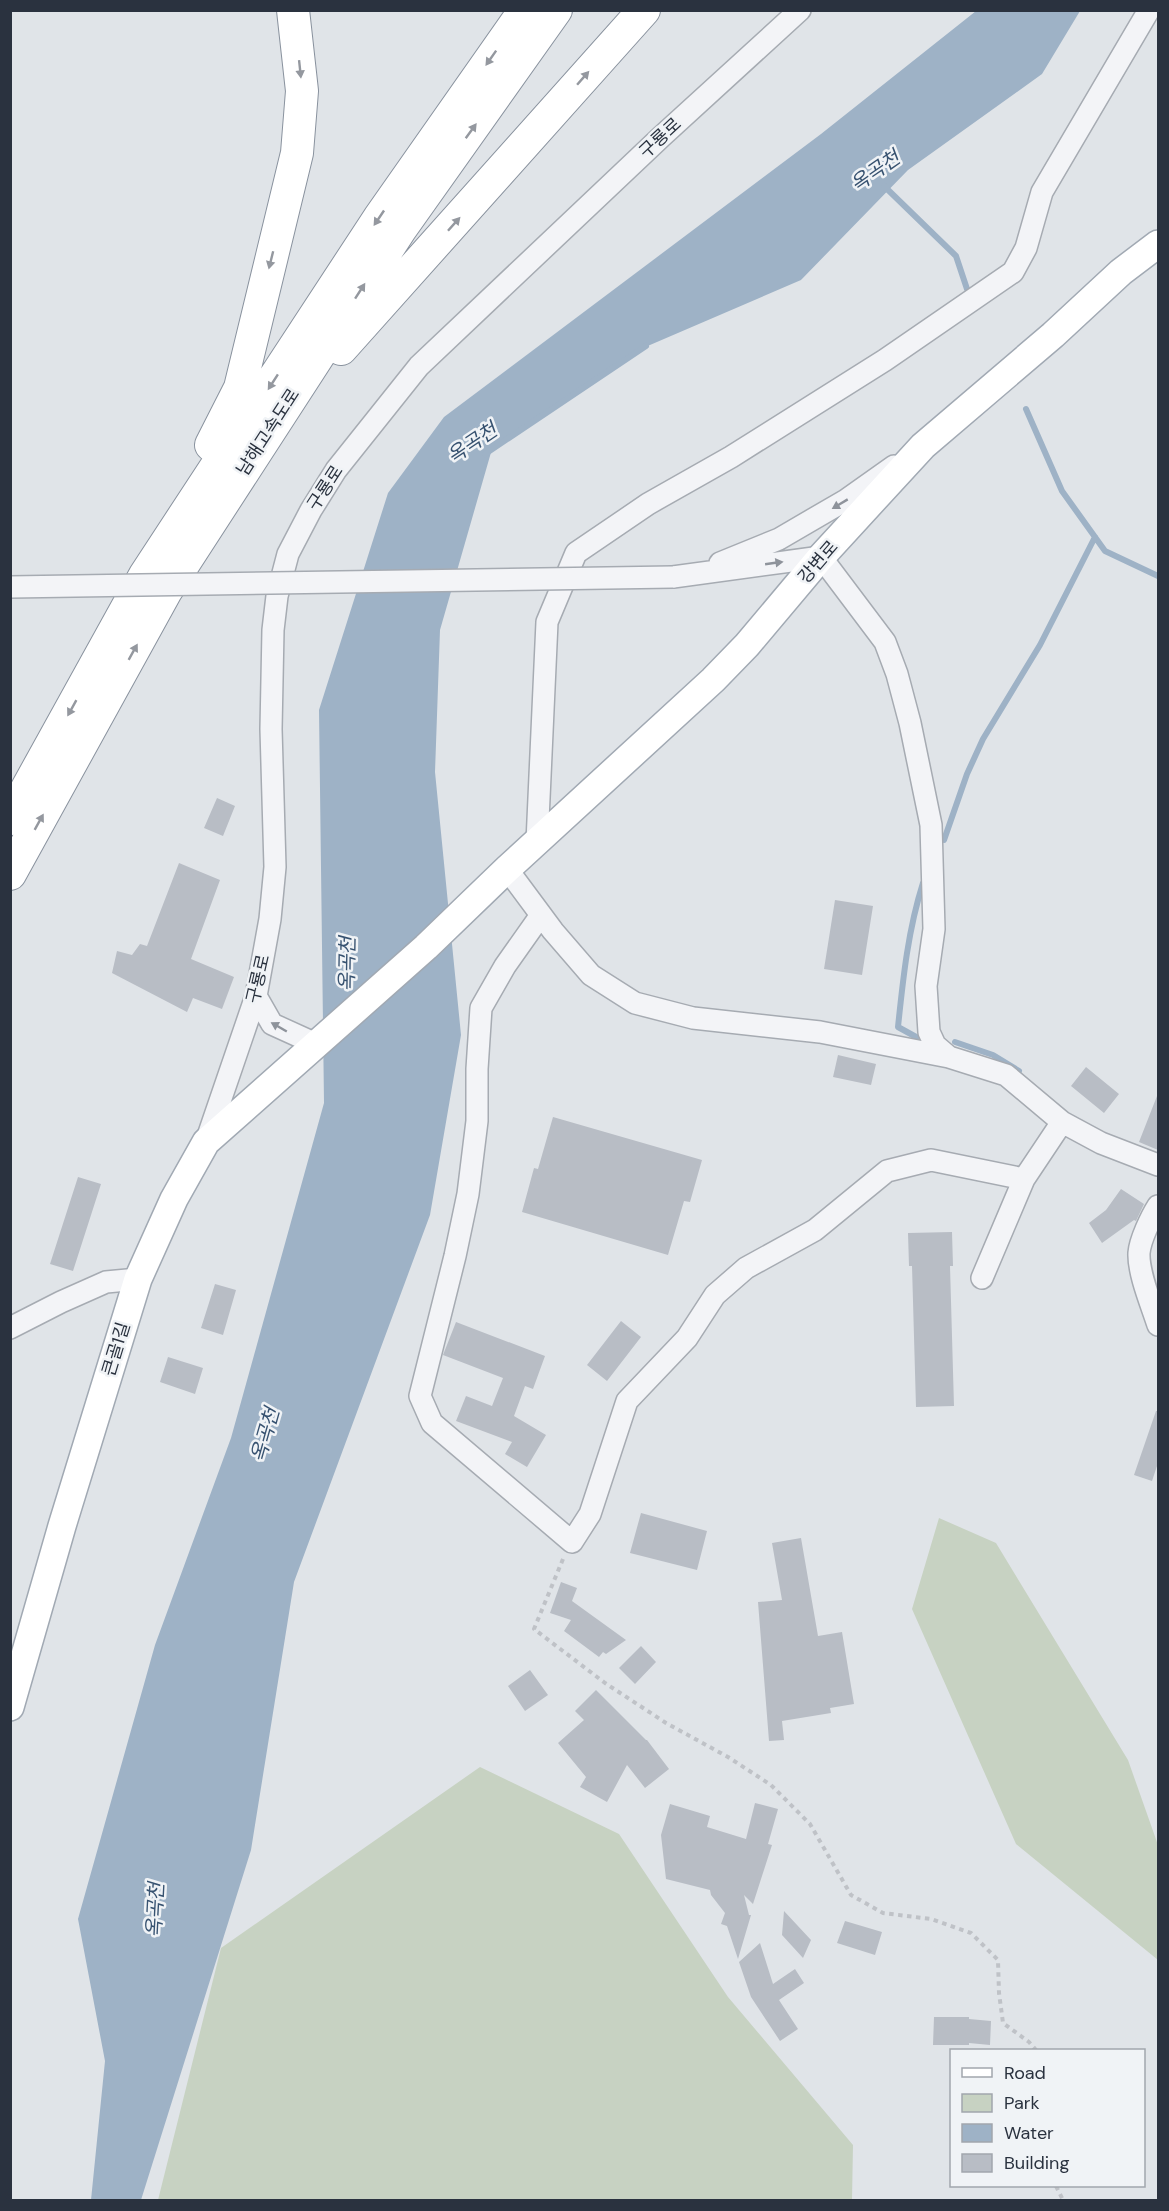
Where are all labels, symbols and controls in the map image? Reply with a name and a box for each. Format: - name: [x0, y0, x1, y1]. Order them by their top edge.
- one-way arrow: [485, 50, 497, 66]
- one-way arrow: [295, 59, 304, 78]
- one-way arrow: [576, 71, 589, 86]
- street label: 구룡로: [634, 112, 686, 164]
- one-way arrow: [464, 123, 476, 139]
- water label: 옥곡천: [845, 143, 907, 197]
- one-way arrow: [374, 210, 385, 226]
- one-way arrow: [447, 217, 460, 232]
- one-way arrow: [265, 251, 275, 269]
- one-way arrow: [354, 283, 365, 300]
- one-way arrow: [267, 373, 279, 389]
- street label: 남해고속도로: [231, 384, 305, 480]
- water label: 옥곡천: [442, 415, 504, 469]
- street label: 구룡로: [301, 461, 349, 515]
- one-way arrow: [832, 498, 848, 509]
- street label: 강변로: [793, 535, 843, 589]
- one-way arrow: [764, 559, 783, 568]
- one-way arrow: [127, 643, 137, 660]
- one-way arrow: [67, 700, 77, 717]
- one-way arrow: [34, 814, 44, 831]
- water label: 옥곡천: [334, 934, 361, 992]
- street label: 구룡로: [241, 952, 275, 1006]
- one-way arrow: [271, 1022, 287, 1033]
- street label: 큰골1길: [96, 1319, 136, 1379]
- water label: 옥곡천: [245, 1402, 286, 1465]
- water label: 옥곡천: [141, 1879, 170, 1938]
- legend: [950, 2049, 1145, 2187]
- text: Road: [1004, 2061, 1046, 2085]
- text: Park: [1004, 2091, 1040, 2115]
- text: Water: [1004, 2121, 1054, 2145]
- text: Building: [1004, 2151, 1069, 2175]

